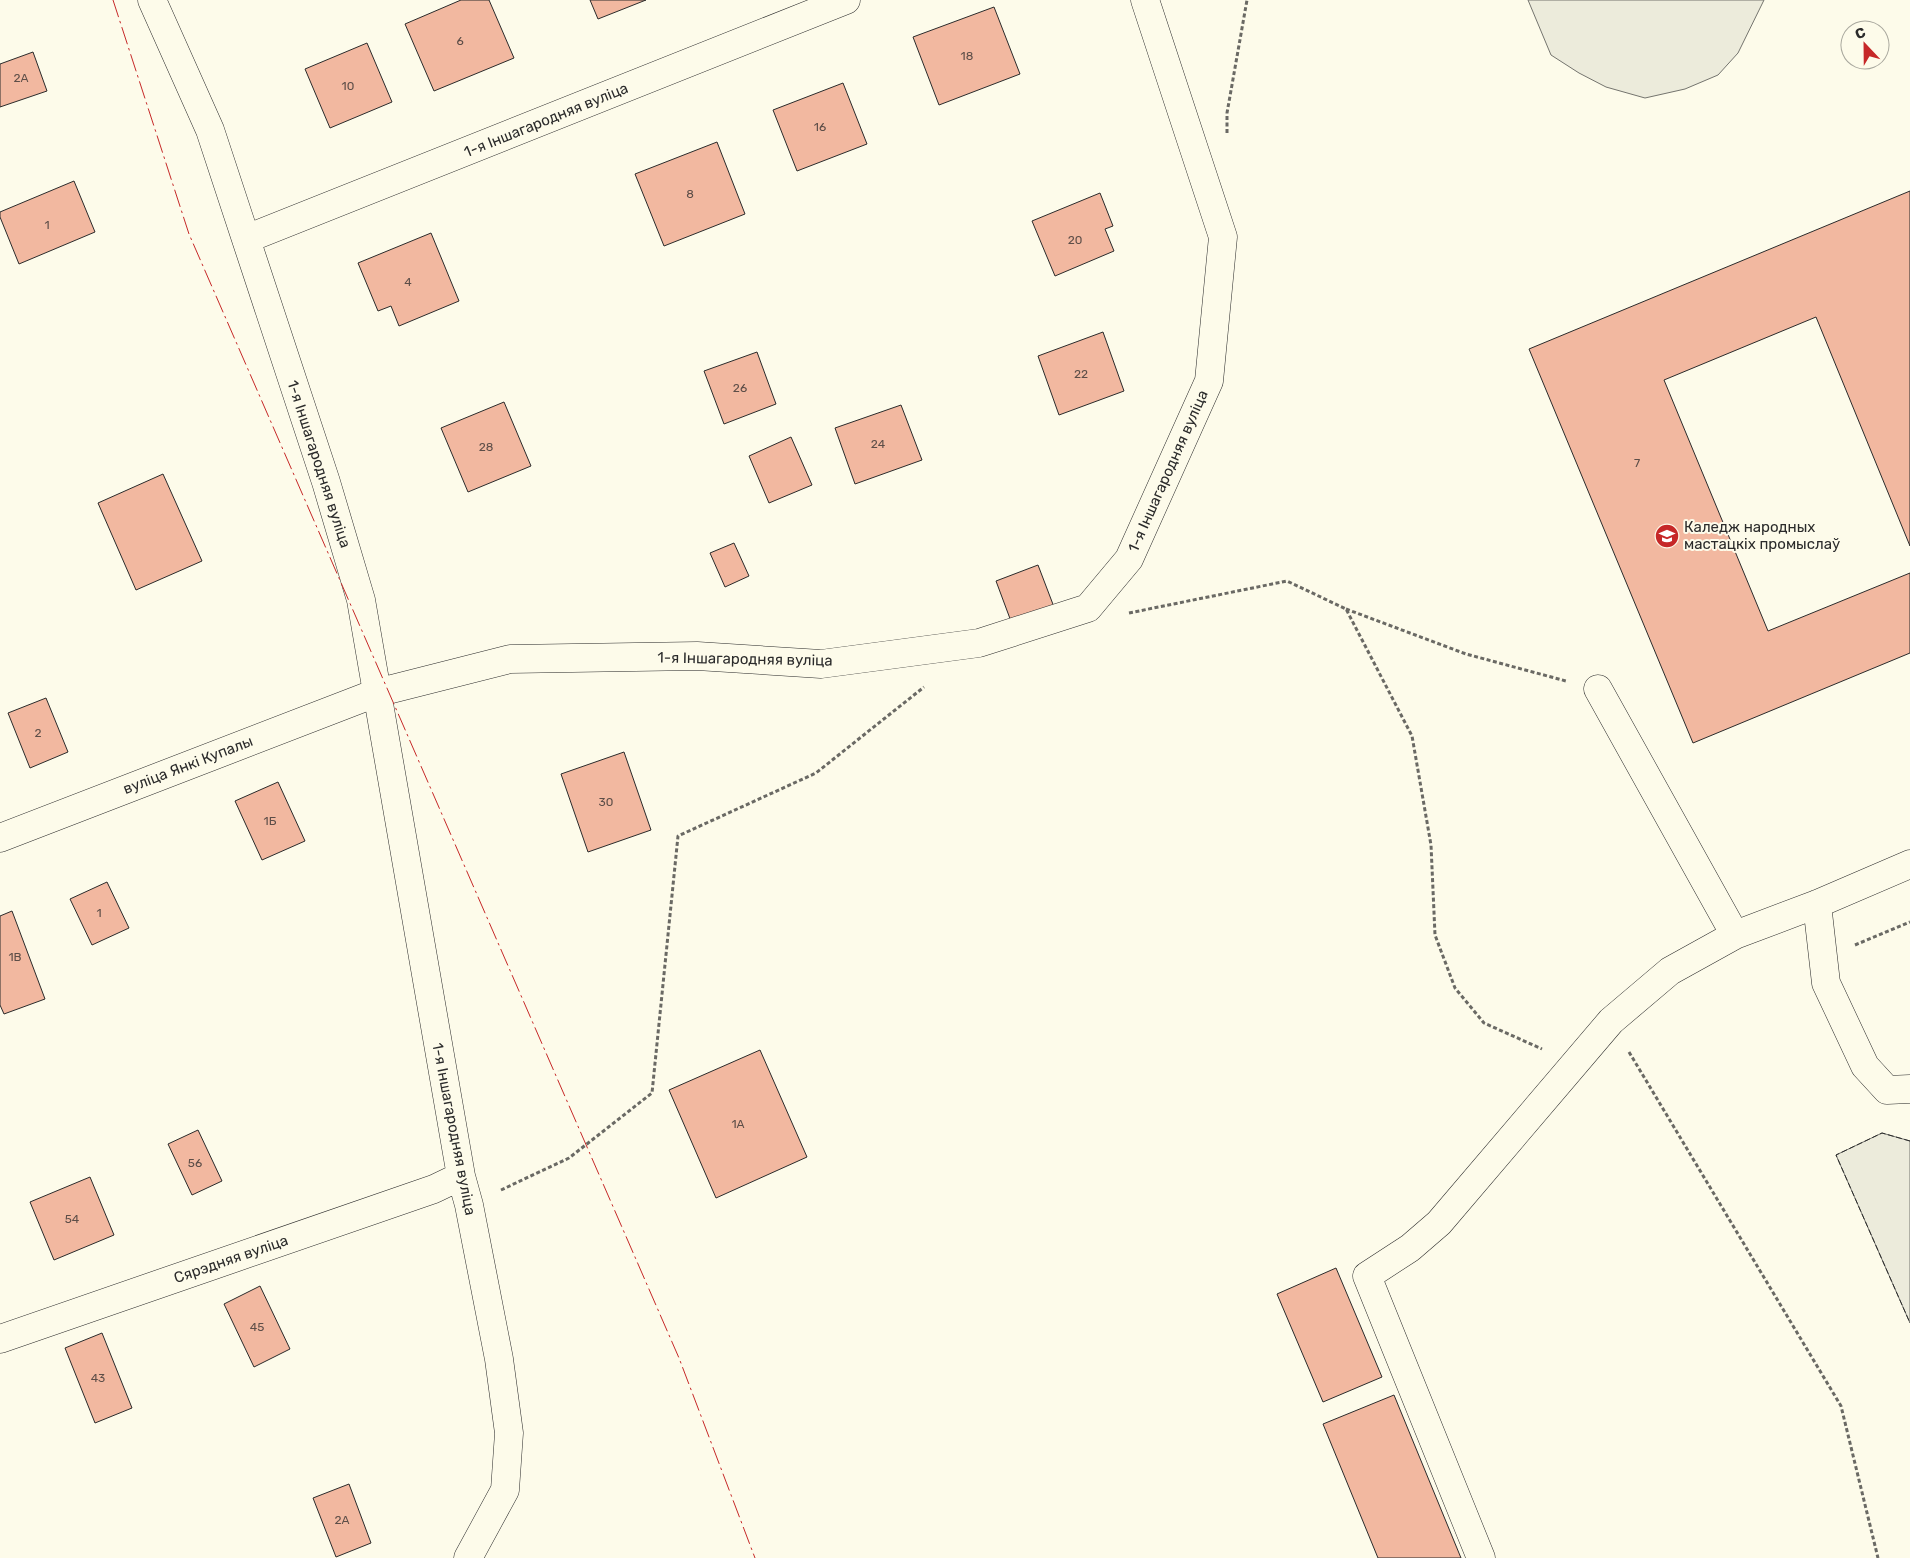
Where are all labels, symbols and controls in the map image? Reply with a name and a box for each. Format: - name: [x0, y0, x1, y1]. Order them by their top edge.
- north arrow: [1840, 20, 1890, 70]
- text: С: [1853, 24, 1868, 43]
- house number: 6: [456, 34, 464, 48]
- house number: 18: [961, 49, 973, 63]
- house number: 2А: [13, 71, 29, 85]
- house number: 10: [342, 79, 354, 93]
- street label: 1-я Іншагародняя вуліца: [461, 79, 631, 161]
- house number: 16: [814, 120, 826, 134]
- house number: 8: [686, 187, 694, 201]
- house number: 1: [44, 218, 50, 232]
- house number: 20: [1068, 233, 1082, 247]
- house number: 4: [404, 275, 412, 289]
- house number: 22: [1074, 367, 1088, 381]
- street label: 1-я Іншагародняя вуліца: [283, 378, 355, 550]
- house number: 26: [733, 381, 747, 395]
- street label: 1-я Іншагародняя вуліца: [1124, 387, 1212, 555]
- house number: 24: [871, 437, 886, 451]
- house number: 28: [479, 440, 493, 454]
- house number: 7: [1634, 456, 1640, 470]
- place label: Каледж народных мастацкіх промыслаў: [1684, 518, 1840, 553]
- school or university icon: Каледж народных мастацкіх промыслаў: [1654, 523, 1680, 549]
- street label: 1-я Іншагародняя вуліца: [657, 648, 833, 670]
- house number: 2: [34, 726, 42, 740]
- street label: вуліца Янкі Купалы: [121, 732, 255, 798]
- house number: 30: [599, 795, 613, 809]
- house number: 1Б: [264, 814, 277, 828]
- house number: 1: [96, 906, 102, 920]
- house number: 1В: [8, 950, 22, 964]
- street label: 1-я Іншагародняя вуліца: [428, 1041, 480, 1217]
- house number: 1А: [731, 1117, 745, 1131]
- house number: 56: [188, 1156, 202, 1170]
- house number: 54: [65, 1212, 80, 1226]
- street label: Сярэдняя вуліца: [172, 1231, 290, 1287]
- house number: 45: [250, 1320, 264, 1334]
- house number: 43: [91, 1371, 105, 1385]
- house number: 2А: [334, 1513, 350, 1527]

